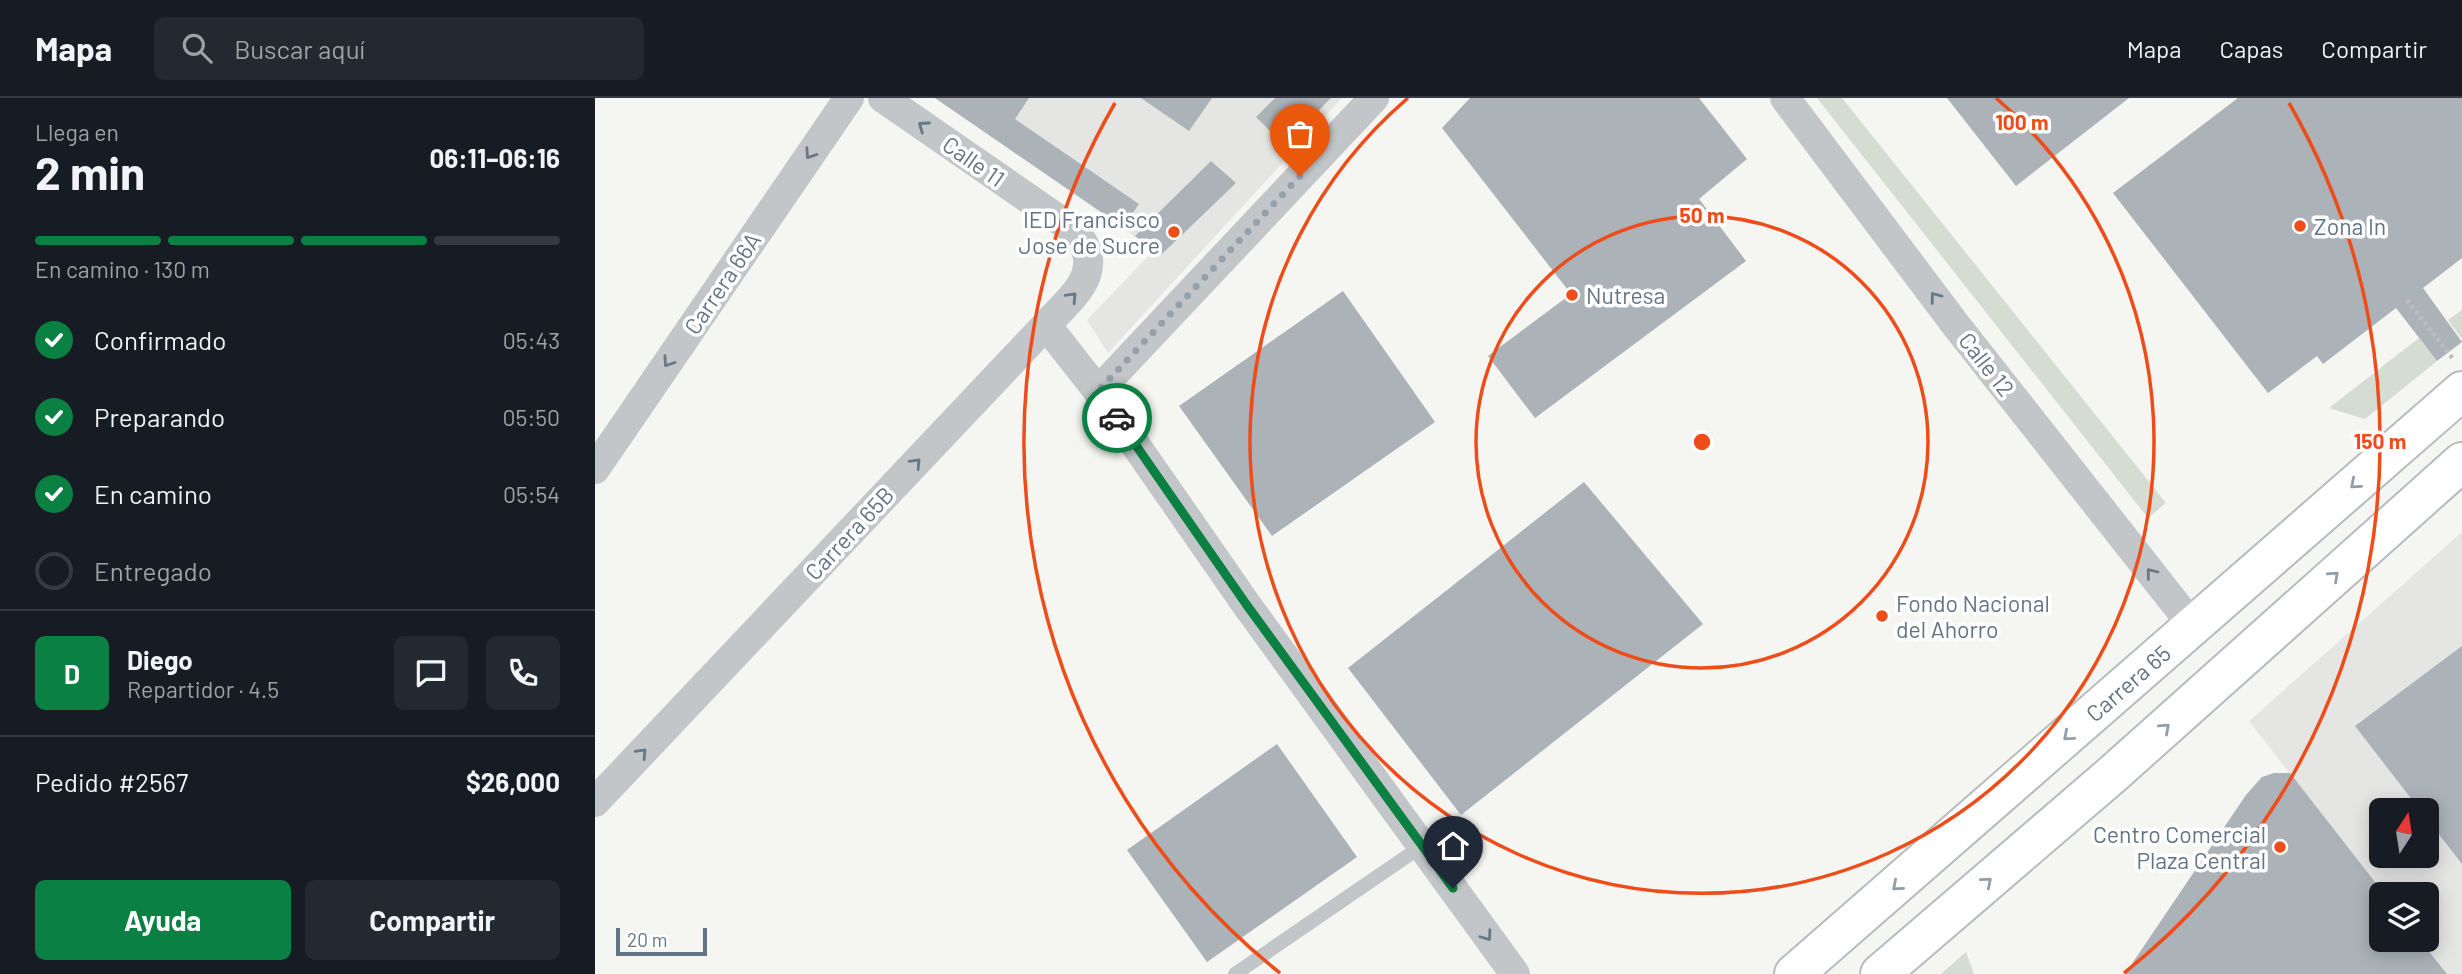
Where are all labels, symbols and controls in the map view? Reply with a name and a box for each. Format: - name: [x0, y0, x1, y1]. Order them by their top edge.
- search box: [154, 17, 644, 80]
- text: Mapa: [35, 28, 112, 68]
- icon: search: [178, 29, 216, 67]
- text: Buscar aquí: [234, 33, 365, 64]
- text: Mapa: [2127, 34, 2182, 63]
- text: Capas: [2220, 34, 2283, 63]
- text: Compartir: [2321, 34, 2427, 63]
- pin: [1270, 104, 1330, 176]
- text: 100 m: [1995, 109, 2049, 134]
- icon: bag: [1281, 115, 1319, 153]
- text: Llega en: [35, 118, 119, 146]
- one-way arrow: [918, 121, 931, 134]
- street label: Calle 11: [938, 130, 1010, 192]
- text: 06:11–06:16: [429, 142, 560, 173]
- text: 2 min: [35, 144, 145, 199]
- one-way arrow: [806, 146, 818, 159]
- text: 50 m: [1679, 202, 1725, 227]
- place label: IED Francisco Jose de Sucre: [1019, 205, 1160, 259]
- place label: Zona In: [2314, 212, 2386, 240]
- marker: Zona In: [2292, 218, 2308, 234]
- marker: IED Francisco Jose de Sucre: [1166, 224, 1182, 240]
- street label: Carrera 66A: [678, 227, 766, 339]
- text: En camino · 130 m: [35, 255, 210, 283]
- place label: Nutresa: [1586, 281, 1665, 309]
- marker: Nutresa: [1564, 287, 1580, 303]
- one-way arrow: [1063, 292, 1076, 305]
- one-way arrow: [1931, 293, 1943, 305]
- icon: check: [35, 321, 73, 359]
- text: Confirmado: [94, 324, 226, 355]
- text: 05:43: [503, 326, 560, 354]
- street label: Calle 12: [1953, 326, 2021, 402]
- one-way arrow: [664, 354, 676, 367]
- courier: [1082, 383, 1152, 453]
- icon: check: [35, 398, 73, 436]
- icon: car: [1098, 399, 1136, 437]
- text: Preparando: [94, 401, 225, 432]
- text: 05:50: [503, 403, 560, 431]
- text: 150 m: [2354, 428, 2406, 453]
- centre of rings: [1690, 430, 1714, 454]
- one-way arrow: [907, 458, 920, 471]
- icon: check: [35, 475, 73, 513]
- one-way arrow: [2351, 476, 2364, 489]
- text: En camino: [94, 478, 212, 509]
- text: 05:54: [503, 480, 560, 508]
- street label: Carrera 65B: [799, 481, 899, 585]
- text: Entregado: [94, 555, 212, 586]
- one-way arrow: [2146, 568, 2159, 580]
- one-way arrow: [2326, 572, 2339, 584]
- place label: Fondo Nacional del Ahorro: [1896, 589, 2050, 643]
- marker: Fondo Nacional del Ahorro: [1874, 608, 1890, 624]
- button: chat: [394, 636, 468, 710]
- button: phone: [486, 636, 560, 710]
- street label: Carrera 65: [2080, 639, 2176, 727]
- text: Diego: [127, 644, 193, 675]
- text: D: [64, 658, 80, 689]
- text: Repartidor · 4.5: [127, 675, 279, 703]
- one-way arrow: [2156, 723, 2169, 736]
- one-way arrow: [2063, 728, 2076, 740]
- one-way arrow: [633, 748, 646, 761]
- text: Pedido #2567: [35, 766, 188, 797]
- text: $26,000: [466, 766, 560, 797]
- north arrow: [2369, 798, 2439, 868]
- map controls: [2369, 798, 2439, 952]
- pin: [1423, 816, 1483, 888]
- place label: Centro Comercial Plaza Central: [2093, 820, 2266, 874]
- icon: home: [1434, 827, 1472, 865]
- marker: Centro Comercial Plaza Central: [2272, 839, 2288, 855]
- one-way arrow: [1892, 878, 1905, 890]
- one-way arrow: [1979, 878, 1992, 890]
- button: Ayuda: [35, 880, 291, 960]
- button: Compartir: [305, 880, 560, 960]
- button: layers: [2369, 882, 2439, 952]
- scale bar: [616, 925, 707, 957]
- text: 20 m: [627, 928, 667, 951]
- one-way arrow: [1479, 928, 1492, 941]

